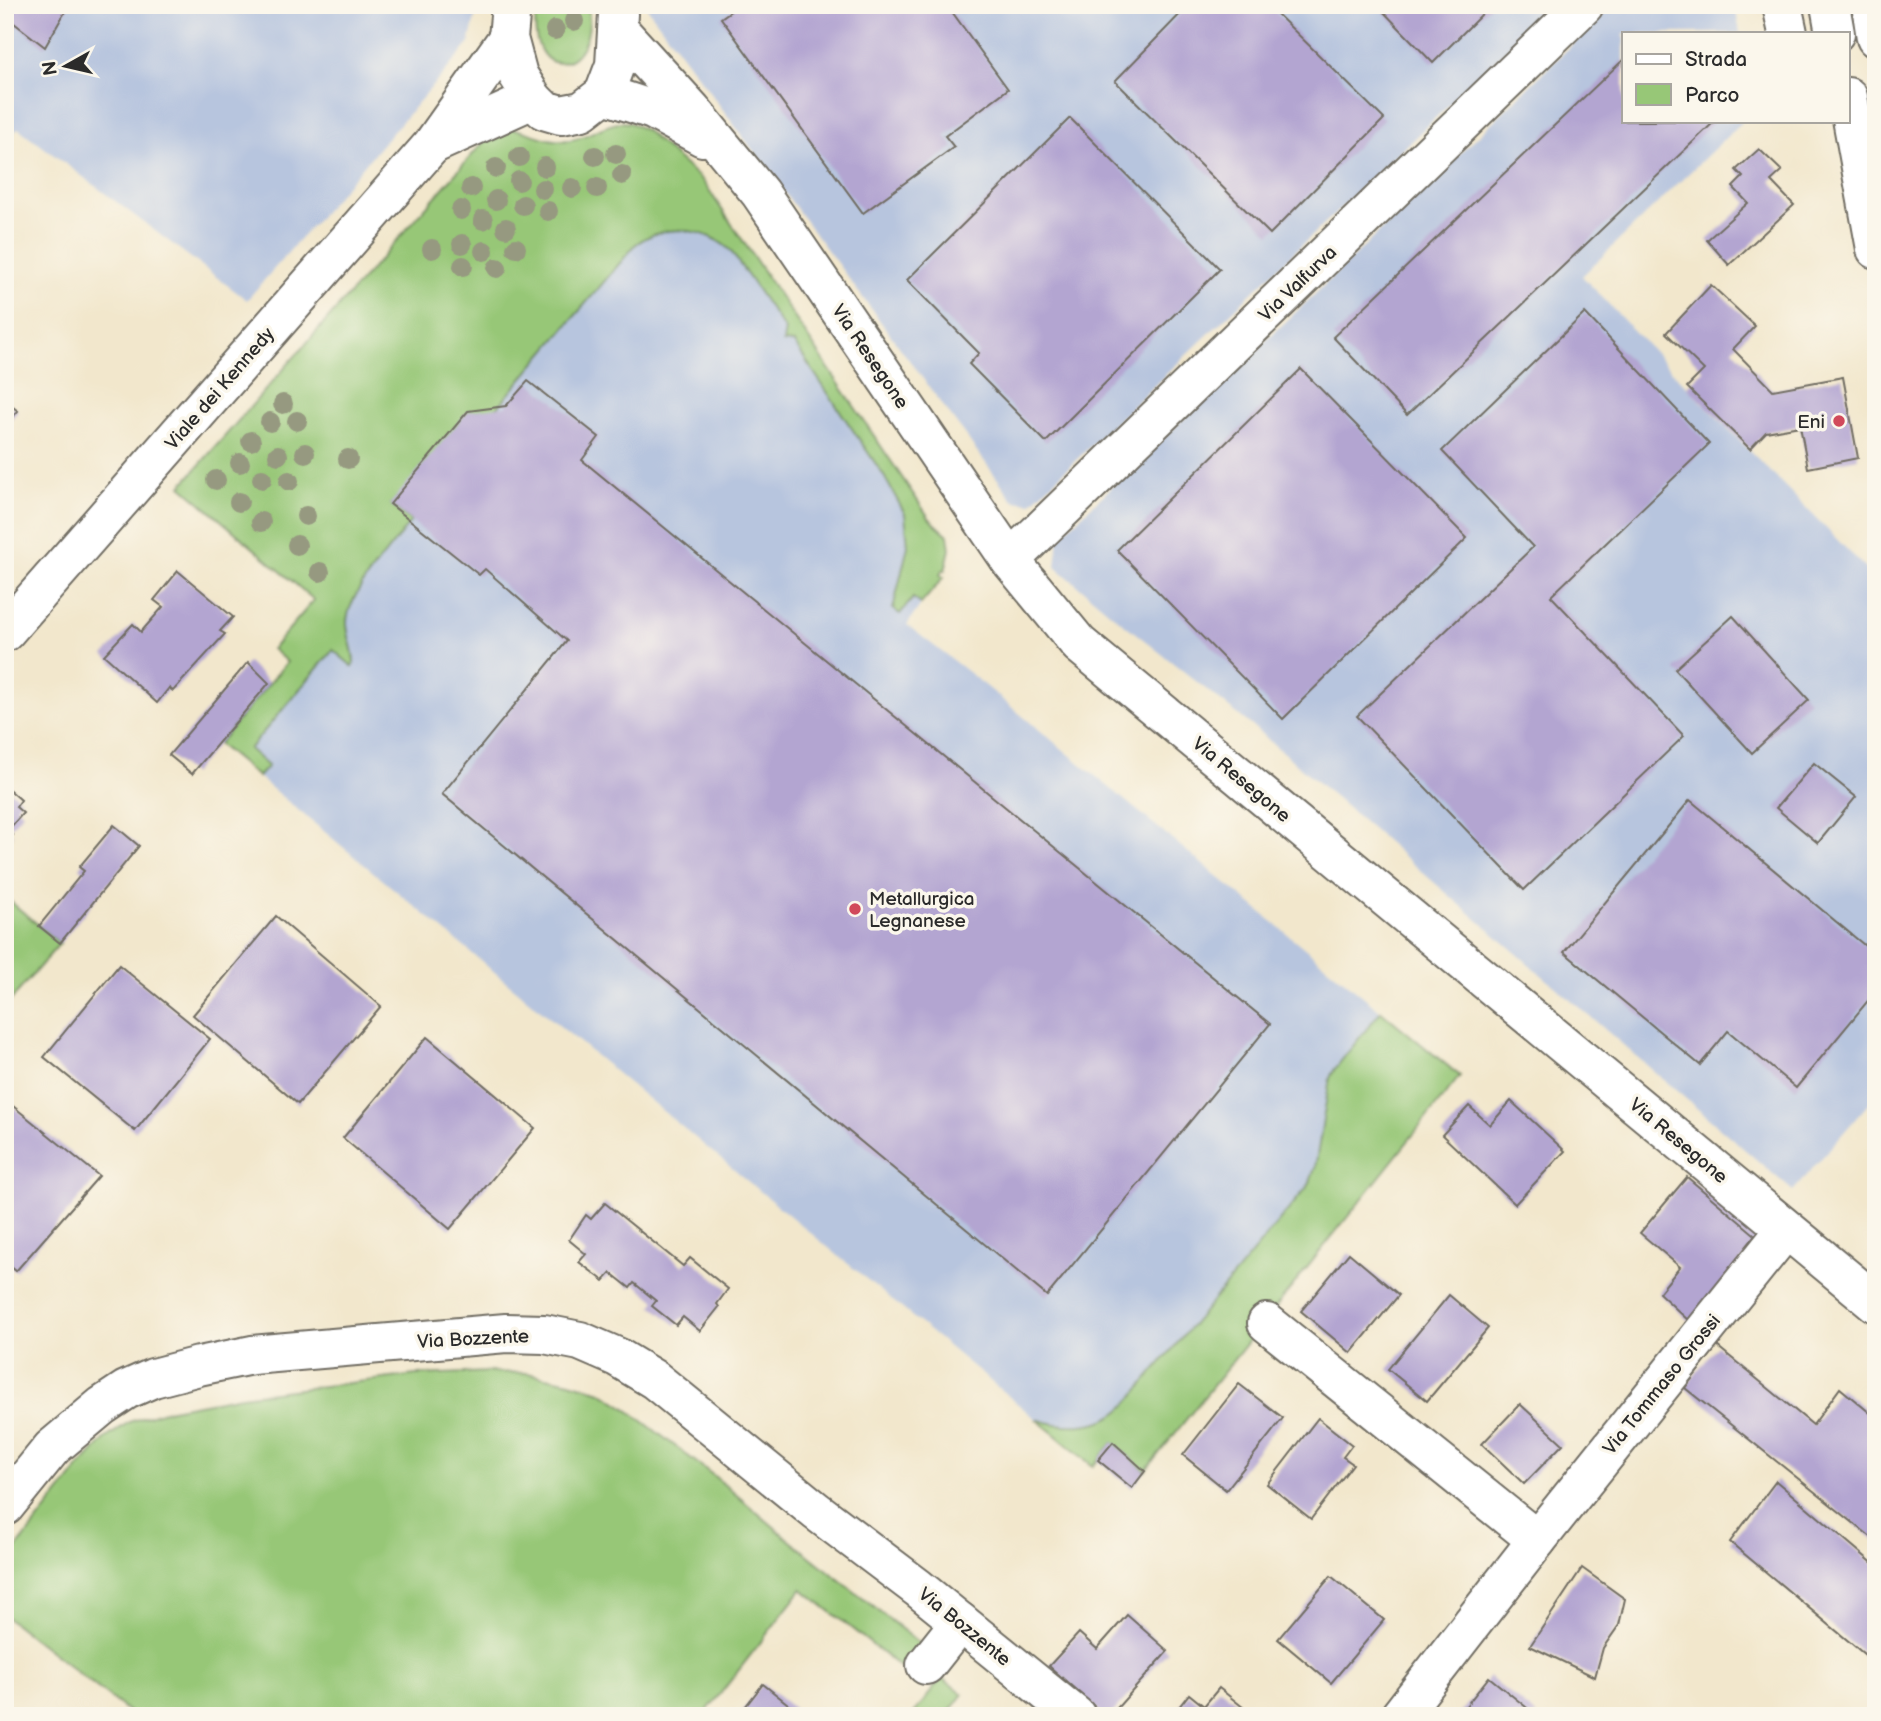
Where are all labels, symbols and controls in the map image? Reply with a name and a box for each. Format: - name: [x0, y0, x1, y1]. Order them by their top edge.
- north arrow: [32, 32, 102, 102]
- legend: [1622, 32, 1850, 122]
- text: Strada: [1685, 47, 1747, 72]
- text: N: [38, 59, 63, 77]
- text: Parco: [1685, 83, 1740, 108]
- street label: Via Valfurva: [1254, 241, 1342, 327]
- street label: Via Resegone: [826, 300, 913, 414]
- street label: Viale dei Kennedy: [161, 323, 280, 455]
- place label: Eni: [1797, 411, 1825, 434]
- marker: Eni: [1831, 413, 1847, 429]
- street label: Via Resegone: [1187, 732, 1295, 828]
- place label: Metallurgica Legnanese: [869, 888, 975, 933]
- marker: Metallurgica Legnanese: [847, 901, 863, 917]
- street label: Via Resegone: [1624, 1093, 1732, 1189]
- street label: Via Tommaso Grossi: [1598, 1310, 1726, 1460]
- street label: Via Bozzente: [416, 1325, 530, 1354]
- street label: Via Bozzente: [913, 1583, 1015, 1671]

